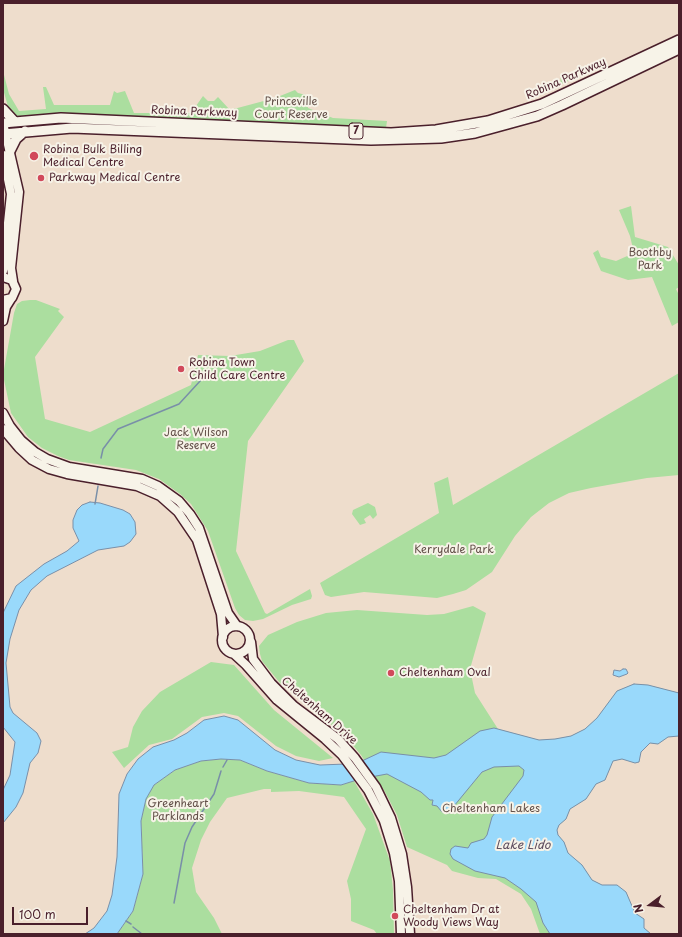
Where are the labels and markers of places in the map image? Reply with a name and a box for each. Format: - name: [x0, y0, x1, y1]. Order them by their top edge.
- place label: Robina Bulk Billing Medical Centre: [43, 143, 142, 169]
- marker: Robina Bulk Billing Medical Centre: [28, 150, 40, 162]
- place label: Parkway Medical Centre: [49, 171, 180, 185]
- marker: Parkway Medical Centre: [36, 173, 46, 183]
- place label: Robina Town Child Care Centre: [189, 356, 285, 382]
- marker: Robina Town Child Care Centre: [176, 364, 186, 374]
- place label: Cheltenham Oval: [399, 666, 491, 680]
- marker: Cheltenham Oval: [386, 668, 396, 678]
- place label: Cheltenham Dr at Woody Views Way: [403, 903, 499, 929]
- marker: Cheltenham Dr at Woody Views Way: [390, 911, 400, 921]

